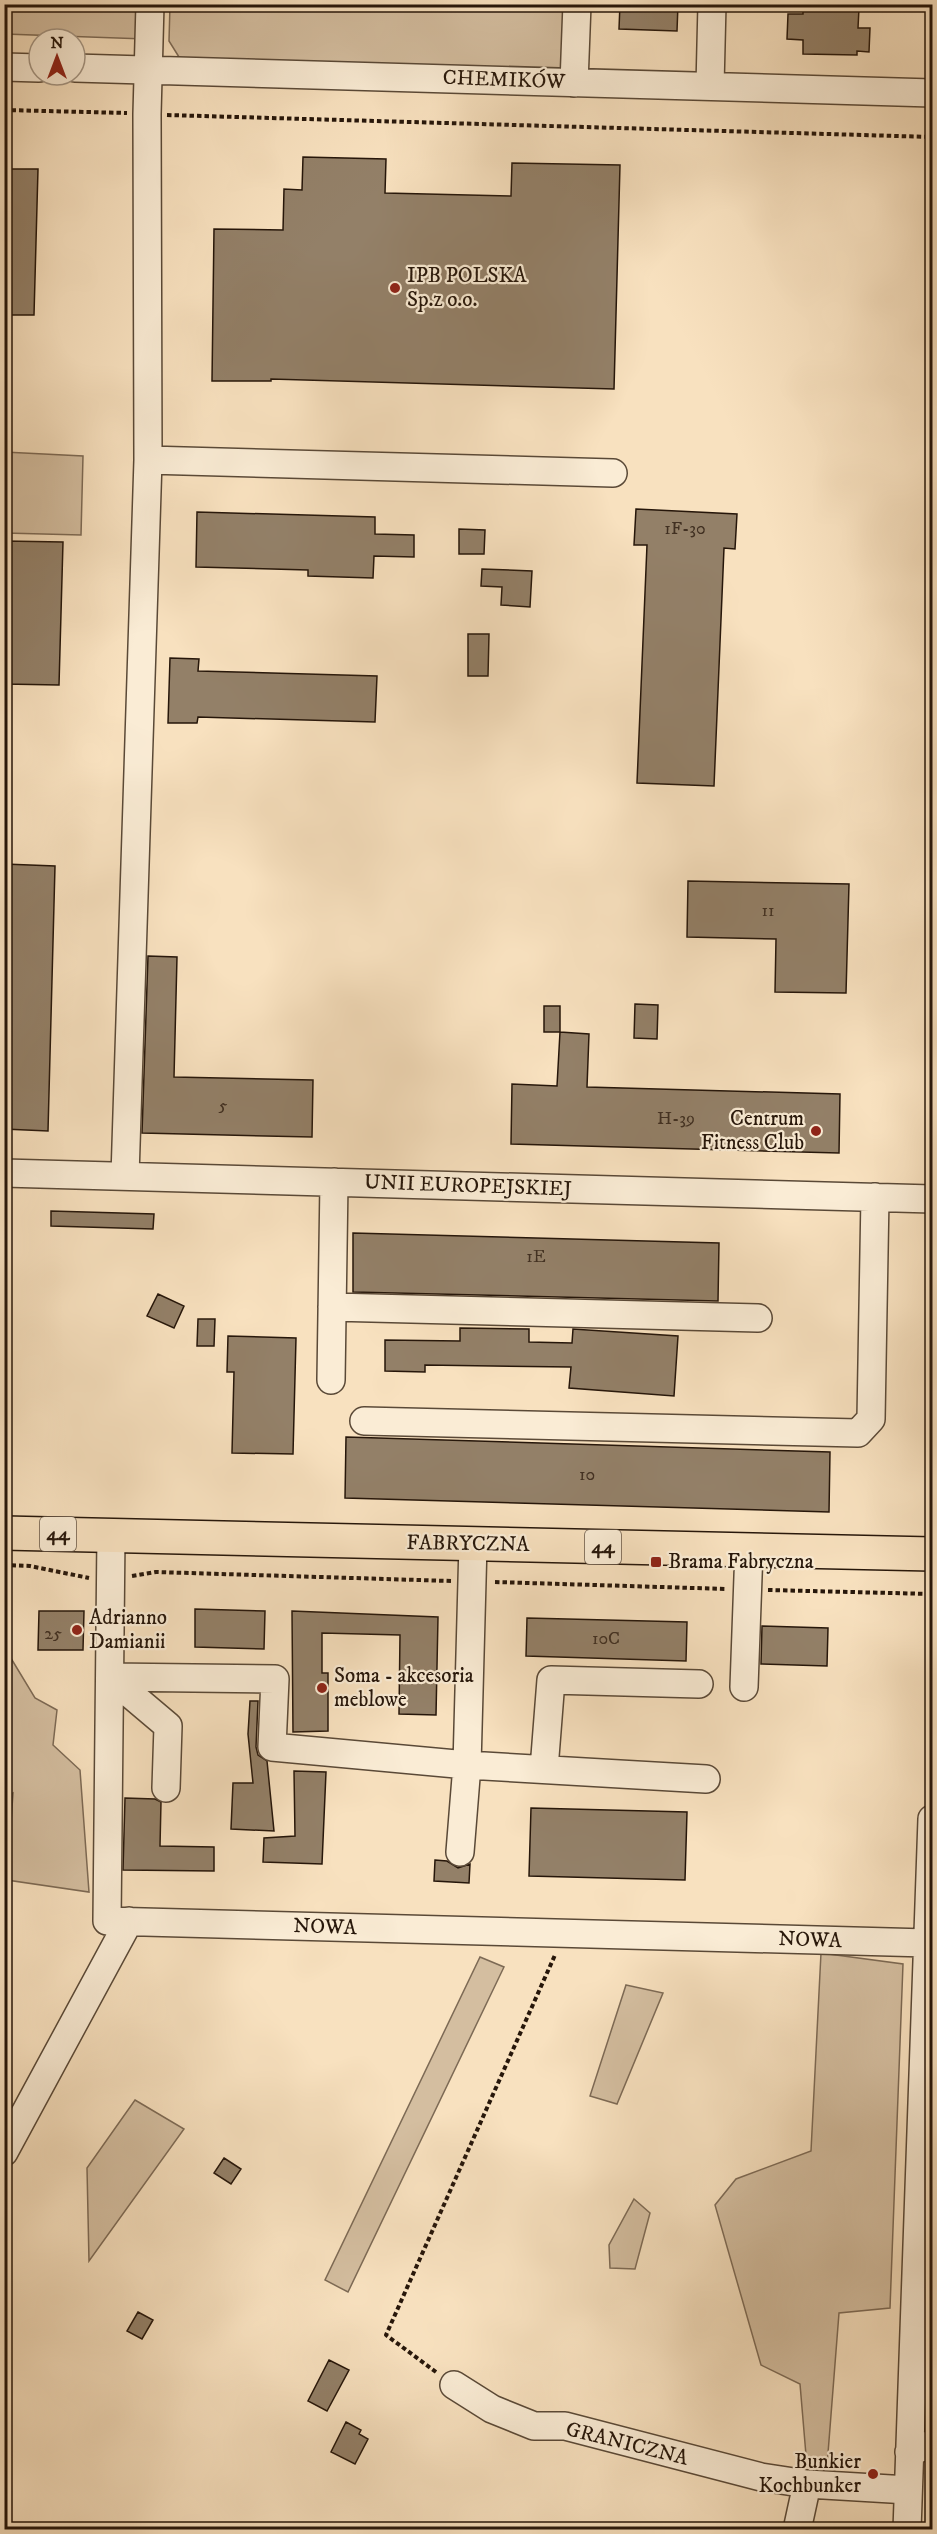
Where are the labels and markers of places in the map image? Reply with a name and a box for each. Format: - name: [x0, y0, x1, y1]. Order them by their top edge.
- place label: IPB POLSKA Sp.z o.o.: [407, 263, 527, 313]
- marker: IPB POLSKA Sp.z o.o.: [388, 281, 402, 295]
- place label: Centrum Fitness Club: [701, 1106, 804, 1156]
- marker: Centrum Fitness Club: [809, 1124, 823, 1138]
- place label: Brama Fabryczna: [668, 1549, 814, 1575]
- marker: Brama Fabryczna: [649, 1555, 663, 1569]
- place label: Adrianno Damianii: [89, 1605, 167, 1655]
- marker: Adrianno Damianii: [70, 1623, 84, 1637]
- place label: Soma - akcesoria meblowe: [334, 1663, 474, 1713]
- marker: Soma - akcesoria meblowe: [315, 1681, 329, 1695]
- place label: Bunkier Kochbunker: [759, 2449, 861, 2499]
- marker: Bunkier Kochbunker: [866, 2467, 880, 2481]

